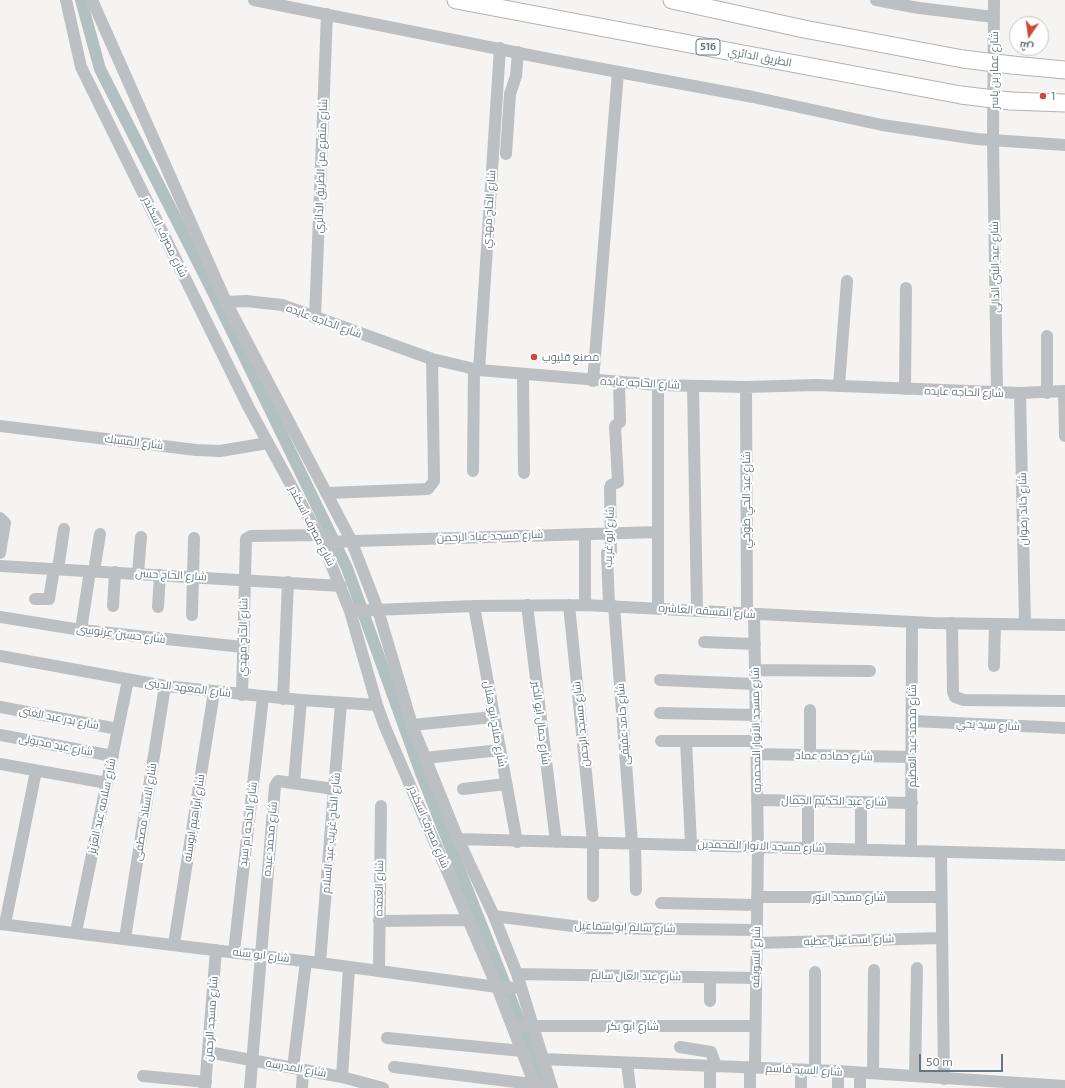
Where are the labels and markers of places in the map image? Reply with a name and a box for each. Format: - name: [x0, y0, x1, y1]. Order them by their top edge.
- place label: 1: [1051, 89, 1055, 103]
- marker: 1: [1038, 91, 1048, 101]
- place label: مصنع قليوب: [542, 350, 599, 364]
- marker: مصنع قليوب: [529, 352, 539, 362]

